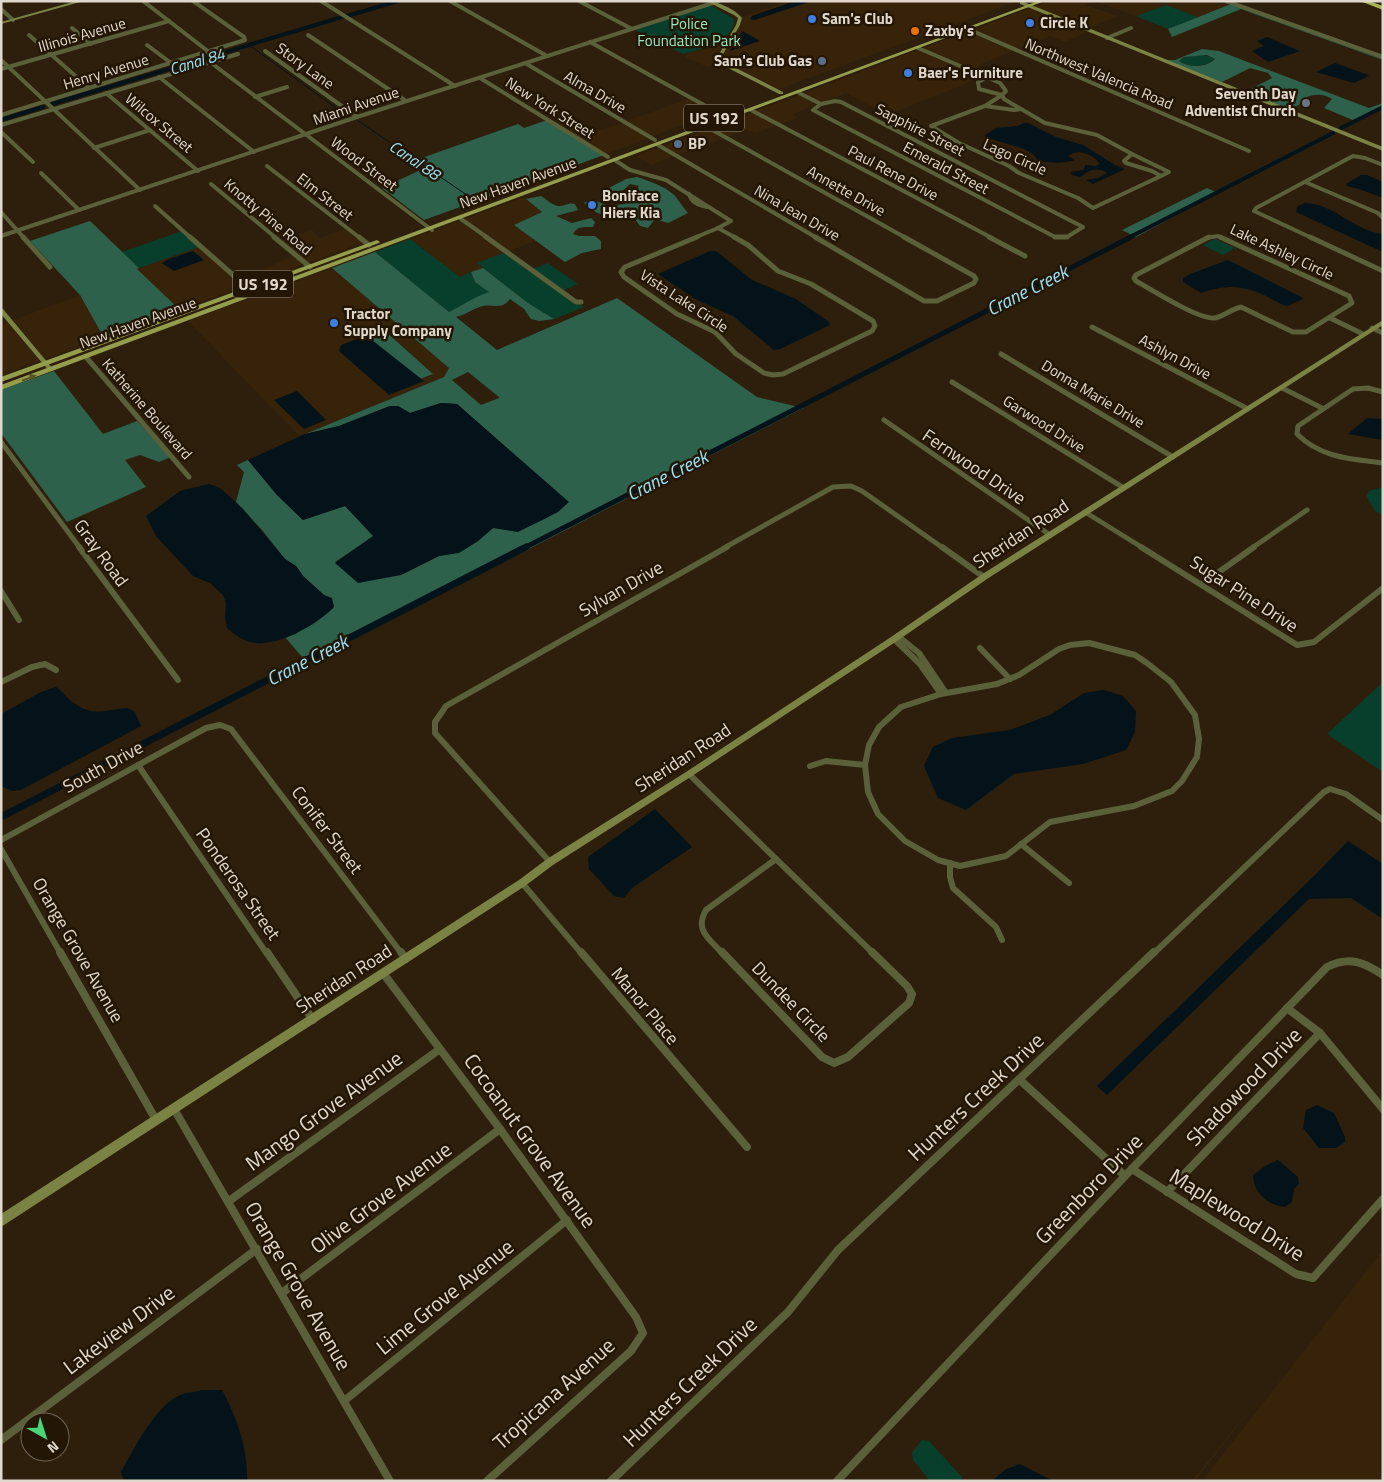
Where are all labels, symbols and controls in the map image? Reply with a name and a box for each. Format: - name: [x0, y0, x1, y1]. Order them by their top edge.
- place label: Sam's Club: [822, 7, 893, 30]
- street label: Illinois Avenue: [35, 11, 128, 58]
- place label: Circle K: [1040, 11, 1088, 34]
- park label: Police Foundation Park: [637, 12, 741, 52]
- marker: Sam's Club: [806, 13, 818, 25]
- marker: Circle K: [1024, 17, 1036, 29]
- place label: Zaxby's: [925, 19, 974, 42]
- marker: Zaxby's: [909, 25, 921, 37]
- street label: Northwest Valencia Road: [1022, 32, 1177, 115]
- street label: Story Lane: [271, 37, 339, 95]
- water label: Canal 84: [166, 41, 228, 81]
- street label: Henry Avenue: [60, 48, 151, 95]
- place label: Sam's Club Gas: [714, 49, 812, 72]
- marker: Sam's Club Gas: [816, 55, 828, 67]
- place label: Baer's Furniture: [918, 61, 1023, 84]
- street label: Alma Drive: [560, 64, 631, 119]
- marker: Baer's Furniture: [902, 67, 914, 79]
- street label: New York Street: [501, 71, 600, 145]
- street label: Miami Avenue: [310, 80, 402, 131]
- place label: Seventh Day Adventist Church: [1185, 82, 1296, 122]
- street label: Wilcox Street: [120, 87, 199, 159]
- street label: Sapphire Street: [872, 97, 969, 162]
- marker: Seventh Day Adventist Church: [1300, 97, 1312, 109]
- road number: US 192: [684, 105, 744, 132]
- street label: Wood Street: [326, 131, 403, 197]
- place label: BP: [688, 132, 706, 155]
- street label: Lago Circle: [980, 132, 1051, 181]
- water label: Canal 88: [385, 134, 447, 187]
- street label: Emerald Street: [899, 135, 994, 200]
- marker: BP: [672, 138, 684, 150]
- street label: Paul Rene Drive: [844, 139, 943, 206]
- street label: New Haven Avenue: [456, 151, 579, 214]
- street label: Annette Drive: [803, 159, 890, 222]
- street label: Elm Street: [292, 167, 359, 227]
- street label: Knotty Pine Road: [219, 173, 317, 260]
- street label: Nina Jean Drive: [750, 179, 844, 246]
- place label: Boniface Hiers Kia: [602, 184, 660, 224]
- marker: Boniface Hiers Kia: [586, 199, 598, 211]
- street label: Lake Ashley Circle: [1227, 217, 1338, 286]
- water label: Crane Creek: [981, 255, 1075, 323]
- street label: Vista Lake Circle: [635, 263, 733, 338]
- road number: US 192: [233, 270, 293, 298]
- street label: New Haven Avenue: [76, 291, 199, 354]
- place label: Tractor Supply Company: [344, 302, 452, 342]
- marker: Tractor Supply Company: [328, 317, 340, 329]
- street label: Ashlyn Drive: [1135, 328, 1215, 385]
- street label: Katherine Boulevard: [97, 353, 198, 464]
- street label: Donna Marie Drive: [1037, 354, 1149, 434]
- one-way arrow: [22, 374, 37, 382]
- street label: Garwood Drive: [999, 389, 1090, 458]
- street label: Fernwood Drive: [917, 422, 1031, 511]
- water label: Crane Creek: [621, 440, 715, 508]
- street label: Sheridan Road: [967, 492, 1074, 575]
- street label: Gray Road: [68, 513, 135, 592]
- street label: Sugar Pine Drive: [1185, 548, 1304, 639]
- street label: Sylvan Drive: [574, 554, 668, 623]
- water label: Crane Creek: [261, 625, 355, 693]
- street label: Sheridan Road: [629, 716, 736, 799]
- street label: South Drive: [58, 733, 148, 800]
- street label: Conifer Street: [285, 780, 370, 880]
- street label: Ponderosa Street: [190, 822, 288, 946]
- street label: Orange Grove Avenue: [26, 872, 131, 1027]
- street label: Sheridan Road: [290, 937, 397, 1020]
- street label: Dundee Circle: [746, 955, 837, 1048]
- street label: Manor Place: [605, 961, 686, 1050]
- street label: Shadowood Drive: [1178, 1019, 1309, 1153]
- street label: Hunters Creek Drive: [900, 1024, 1051, 1168]
- street label: Mango Grove Avenue: [238, 1042, 409, 1178]
- street label: Cocoanut Grove Avenue: [456, 1046, 605, 1234]
- street label: Greenboro Drive: [1027, 1126, 1150, 1251]
- street label: Olive Grove Avenue: [303, 1133, 458, 1261]
- street label: Maplewood Drive: [1164, 1160, 1311, 1269]
- street label: Orange Grove Avenue: [237, 1195, 360, 1376]
- street label: Lime Grove Avenue: [369, 1231, 520, 1362]
- street label: Lakeview Drive: [56, 1277, 181, 1382]
- street label: Hunters Creek Drive: [615, 1309, 764, 1454]
- street label: Tropicana Avenue: [485, 1330, 622, 1457]
- north arrow: [20, 1412, 70, 1462]
- text: N: [43, 1436, 64, 1459]

